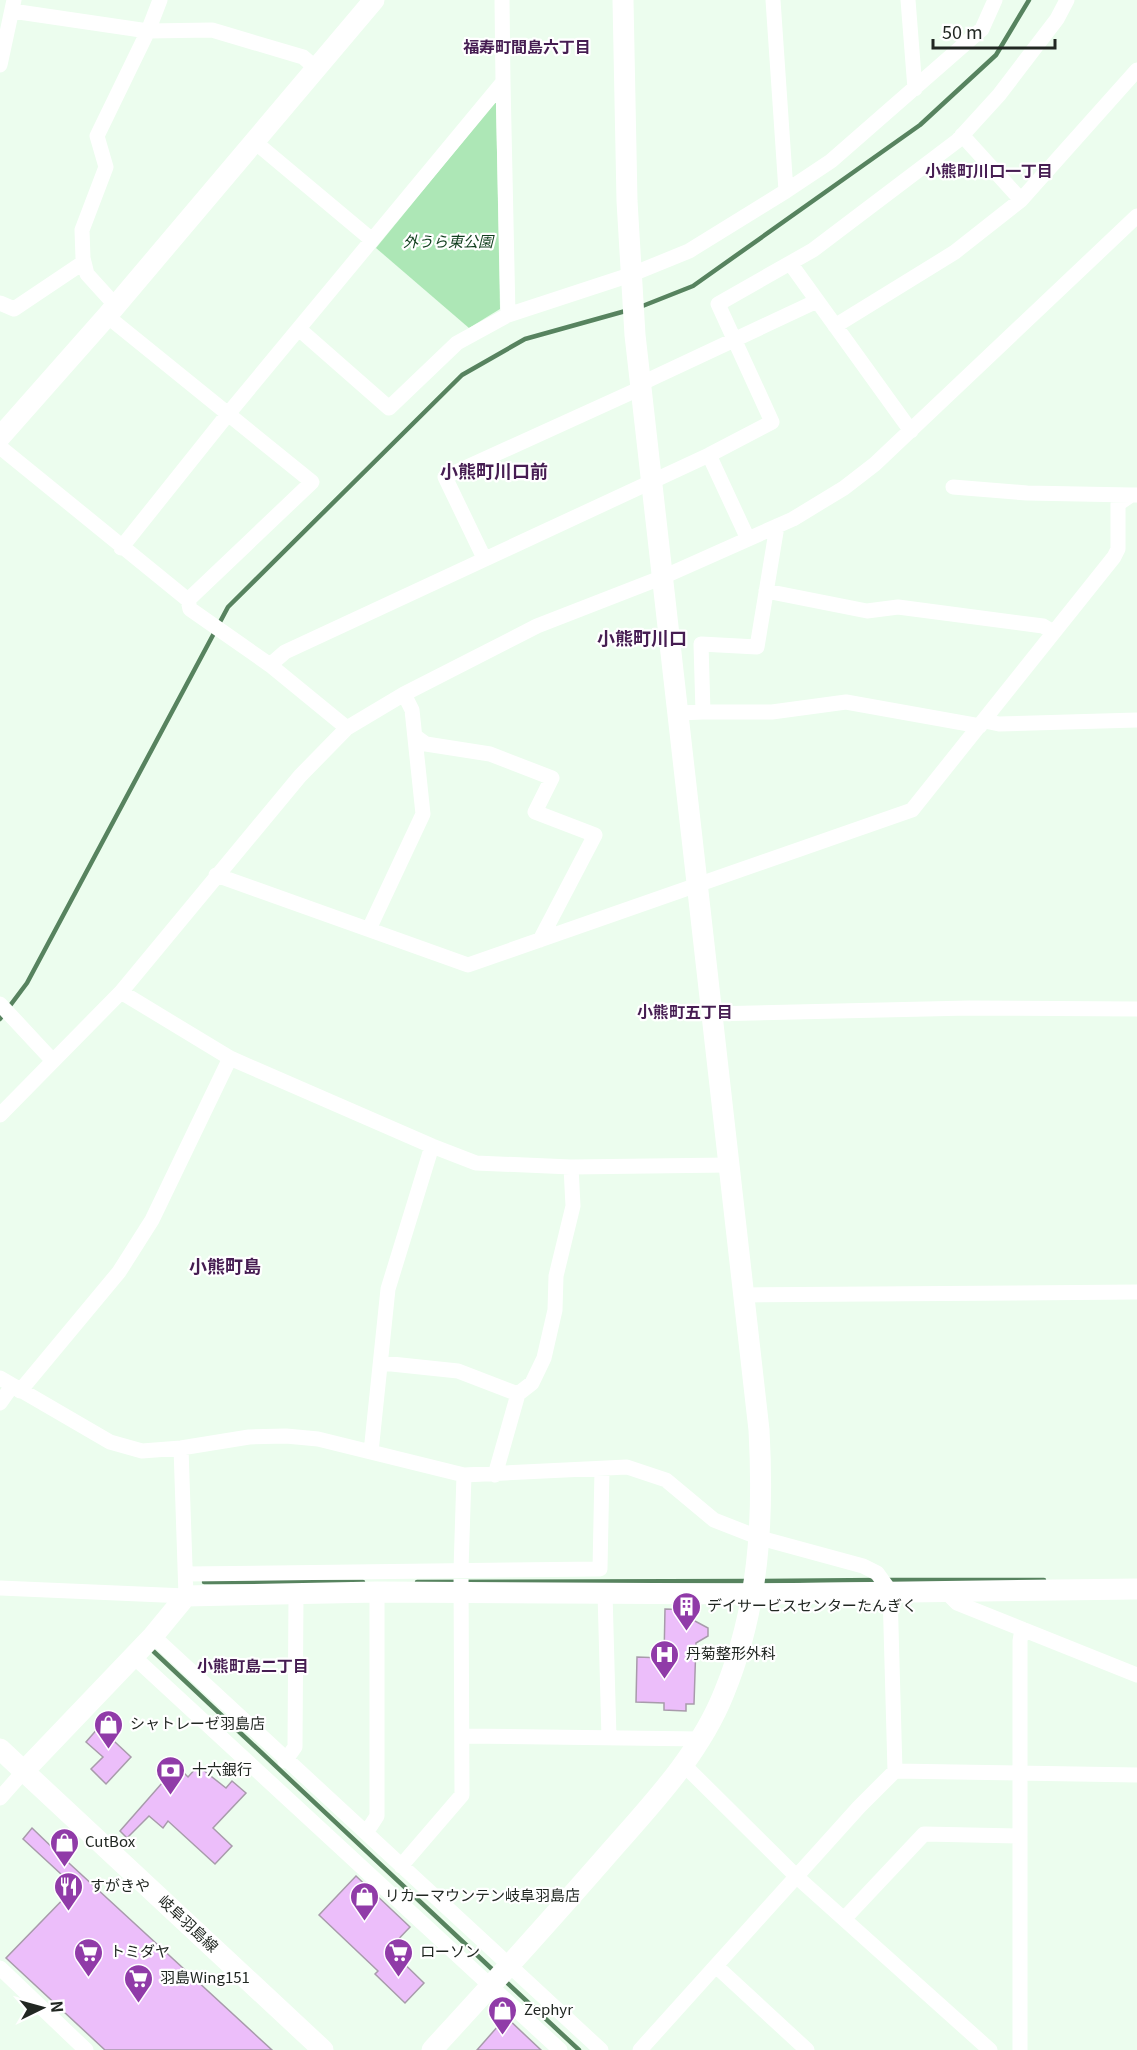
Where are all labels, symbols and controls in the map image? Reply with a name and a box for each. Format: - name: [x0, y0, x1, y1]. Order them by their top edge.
- scale bar: [933, 12, 1054, 50]
- text: 50 m: [942, 18, 983, 44]
- district label: 福寿町間島六丁目: [463, 34, 591, 58]
- district label: 小熊町川口一丁目: [925, 158, 1053, 182]
- park label: 外うら東公園: [403, 230, 495, 251]
- district label: 小熊町川口前: [440, 457, 548, 483]
- district label: 小熊町川口: [597, 624, 687, 650]
- district label: 小熊町五丁目: [637, 999, 733, 1023]
- district label: 小熊町島: [189, 1252, 261, 1278]
- building icon: デイサービスセンターたんぎく: [670, 1590, 702, 1632]
- place label: デイサービスセンターたんぎく: [707, 1594, 917, 1615]
- hospital icon: 丹菊整形外科: [649, 1638, 681, 1680]
- place label: 丹菊整形外科: [686, 1642, 776, 1663]
- district label: 小熊町島二丁目: [197, 1653, 309, 1677]
- shop icon: シャトレーゼ羽島店: [93, 1708, 125, 1750]
- place label: シャトレーゼ羽島店: [130, 1712, 265, 1733]
- bank icon: 十六銀行: [155, 1754, 187, 1796]
- place label: 十六銀行: [192, 1758, 252, 1779]
- shop icon: CutBox: [48, 1826, 80, 1868]
- place label: CutBox: [85, 1830, 136, 1851]
- restaurant icon: すがきや: [53, 1870, 85, 1912]
- place label: すがきや: [90, 1874, 150, 1895]
- shop icon: リカーマウンテン岐阜羽島店: [348, 1880, 380, 1922]
- place label: リカーマウンテン岐阜羽島店: [385, 1884, 580, 1905]
- street label: 岐阜羽島線: [154, 1890, 224, 1956]
- supermarket icon: トミダヤ: [73, 1936, 105, 1978]
- supermarket icon: ローソン: [383, 1936, 415, 1978]
- place label: トミダヤ: [110, 1940, 170, 1961]
- place label: ローソン: [420, 1940, 480, 1961]
- supermarket icon: 羽島Wing151: [123, 1962, 155, 2004]
- place label: 羽島Wing151: [160, 1966, 250, 1987]
- north arrow: [12, 1978, 72, 2038]
- shop icon: Zephyr: [487, 1994, 519, 2036]
- place label: Zephyr: [524, 1998, 573, 2019]
- text: N: [45, 2000, 70, 2014]

